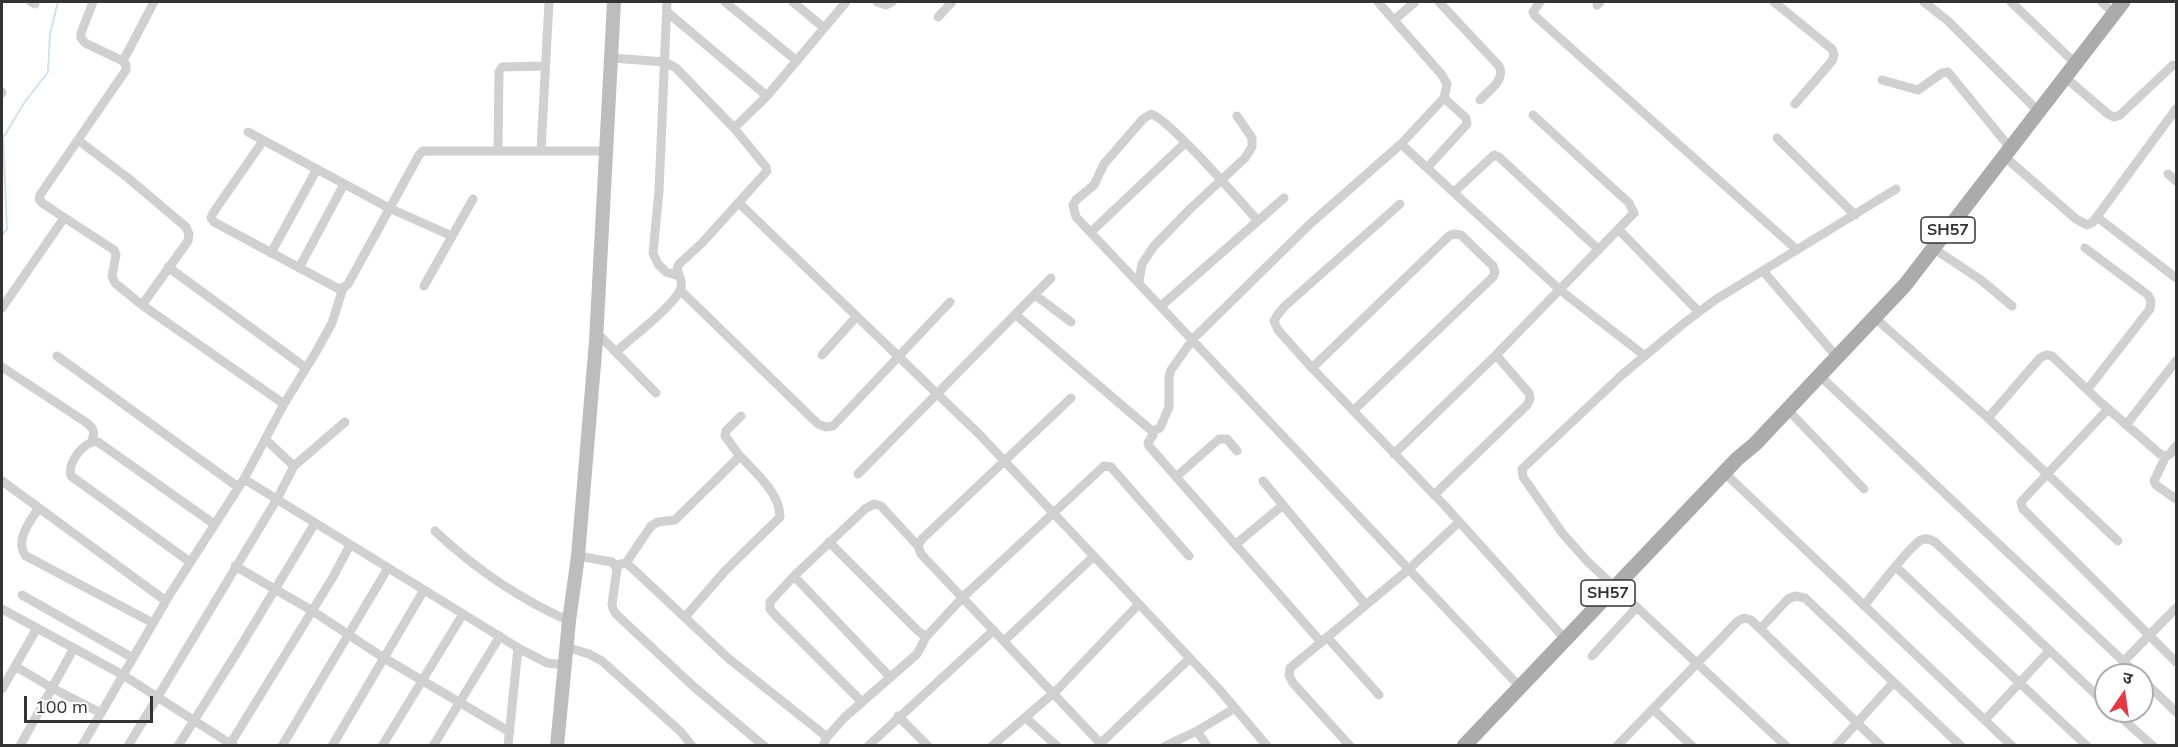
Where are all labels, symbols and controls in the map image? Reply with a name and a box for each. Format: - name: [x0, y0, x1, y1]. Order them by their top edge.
- road number: SH57: [1921, 217, 1975, 243]
- road number: SH57: [1581, 580, 1635, 606]
- north arrow: [2094, 663, 2154, 723]
- text: उ: [2121, 667, 2134, 688]
- scale bar: [27, 684, 156, 722]
- text: 100 m: [35, 695, 88, 718]

